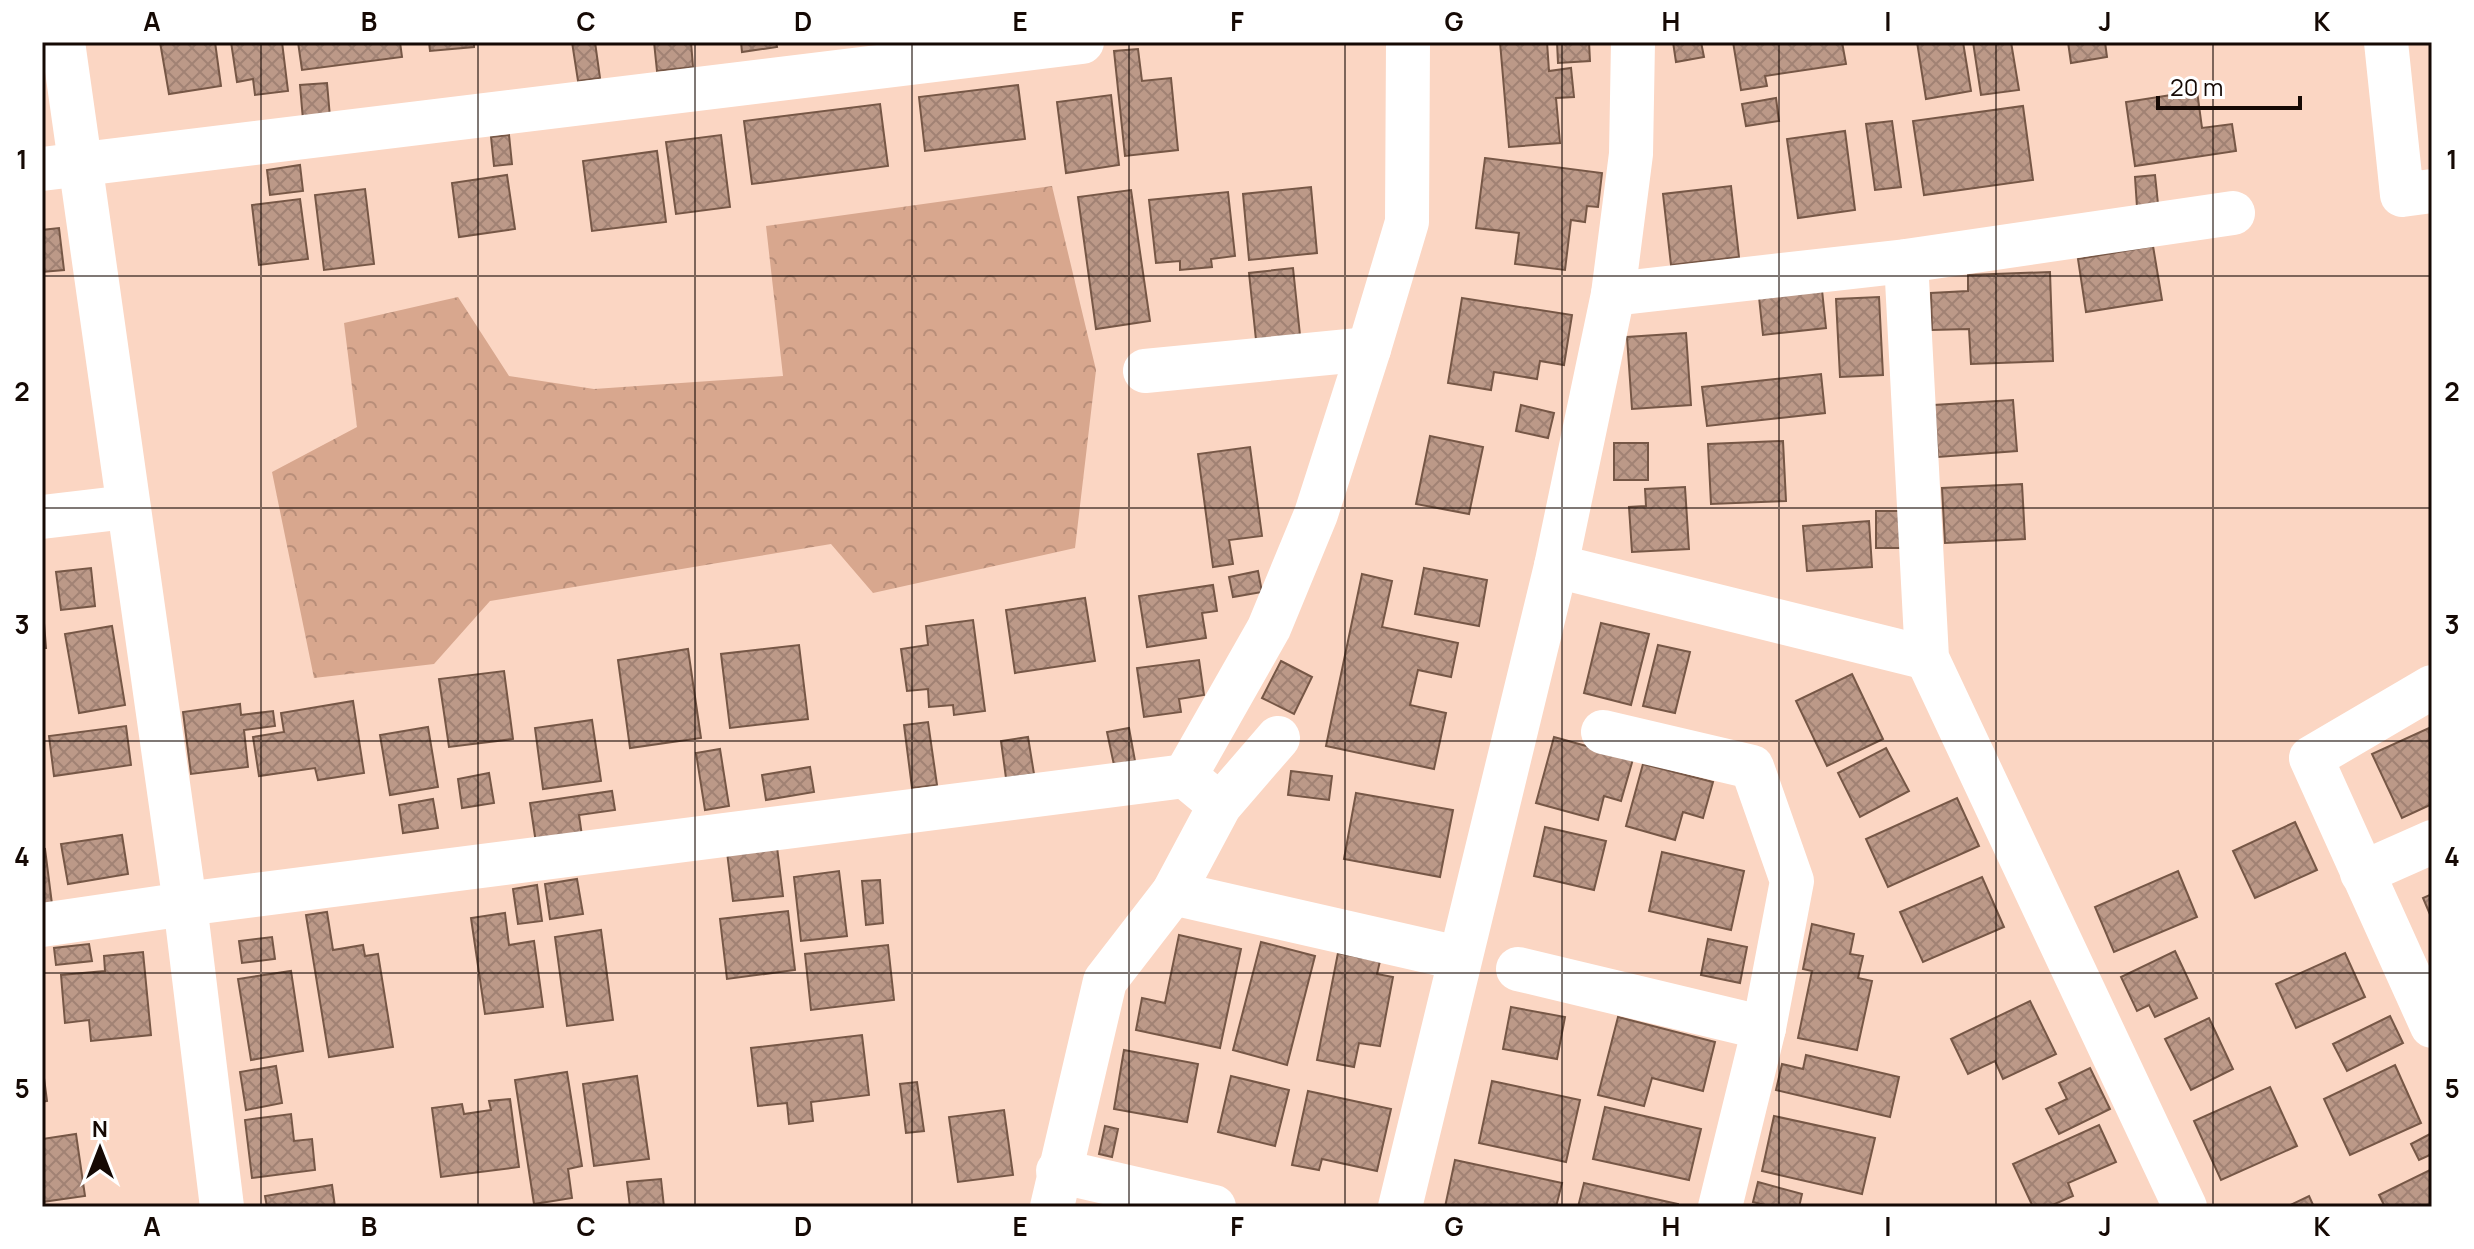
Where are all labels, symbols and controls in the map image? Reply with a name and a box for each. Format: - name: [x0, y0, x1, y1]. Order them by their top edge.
- text: A: [143, 3, 161, 39]
- text: B: [361, 3, 377, 39]
- text: C: [576, 3, 596, 39]
- text: D: [794, 3, 812, 39]
- text: E: [1012, 3, 1028, 39]
- text: F: [1230, 3, 1244, 39]
- text: G: [1444, 3, 1464, 39]
- text: H: [1662, 3, 1680, 39]
- text: I: [1884, 3, 1892, 39]
- text: J: [2098, 3, 2112, 39]
- text: K: [2314, 3, 2331, 39]
- scale bar: [2158, 60, 2300, 110]
- text: 20 m: [2170, 70, 2223, 103]
- text: 1: [16, 141, 28, 177]
- text: 1: [2446, 141, 2458, 177]
- text: 2: [14, 373, 30, 409]
- text: 2: [2444, 373, 2460, 409]
- text: 3: [14, 606, 30, 642]
- text: 3: [2444, 606, 2460, 642]
- text: 4: [14, 838, 30, 874]
- text: 4: [2444, 838, 2460, 874]
- text: 5: [14, 1070, 30, 1106]
- text: 5: [2444, 1070, 2460, 1106]
- north arrow: [60, 1109, 140, 1189]
- text: N: [92, 1114, 108, 1144]
- text: A: [143, 1208, 161, 1244]
- text: B: [361, 1208, 377, 1244]
- text: C: [576, 1208, 596, 1244]
- text: D: [794, 1208, 812, 1244]
- text: E: [1012, 1208, 1028, 1244]
- text: F: [1230, 1208, 1244, 1244]
- text: G: [1444, 1208, 1464, 1244]
- text: H: [1662, 1208, 1680, 1244]
- text: I: [1884, 1208, 1892, 1244]
- text: J: [2098, 1208, 2112, 1244]
- text: K: [2314, 1208, 2331, 1244]

